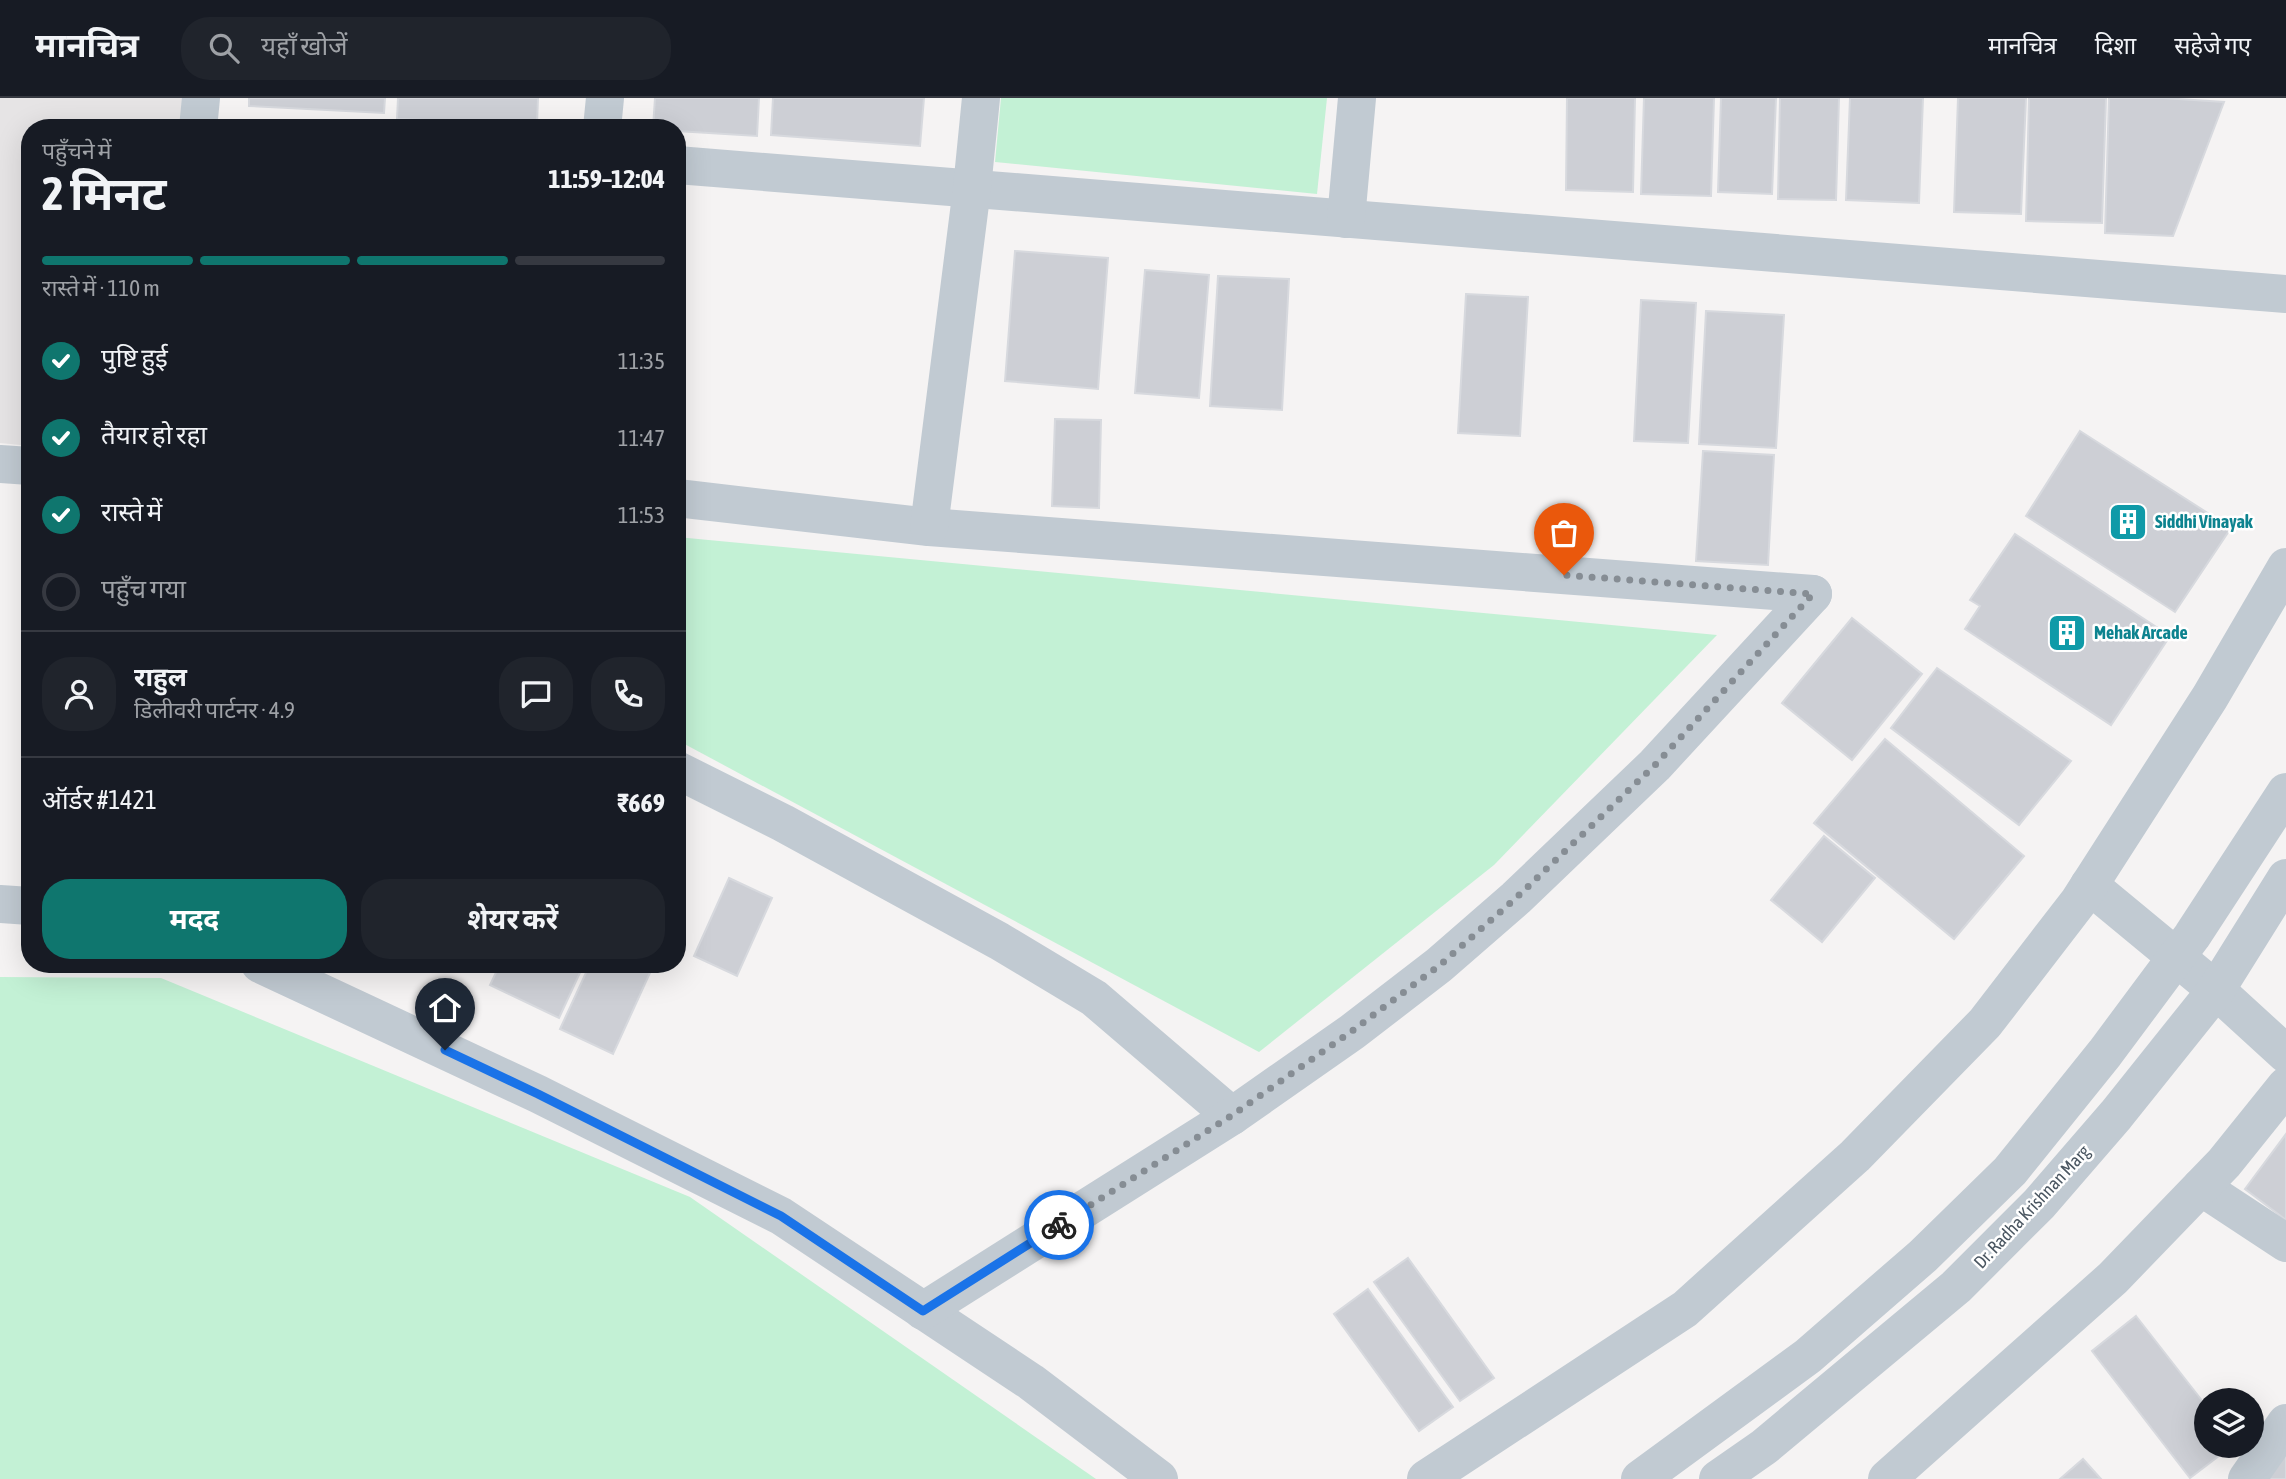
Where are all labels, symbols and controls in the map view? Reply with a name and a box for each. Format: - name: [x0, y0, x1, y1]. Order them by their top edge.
- search box: [181, 17, 671, 80]
- text: मानचित्र: [35, 26, 139, 64]
- icon: search: [205, 29, 243, 67]
- text: यहाँ खोजें: [261, 31, 348, 61]
- text: मानचित्र: [1988, 32, 2057, 59]
- text: दिशा: [2095, 32, 2136, 59]
- text: सहेजे गए: [2174, 32, 2251, 59]
- text: पहुँचने में: [42, 138, 112, 164]
- text: 11:59–12:04: [548, 164, 665, 194]
- text: 2 मिनट: [42, 167, 166, 220]
- text: रास्ते में · 110 m: [42, 275, 160, 301]
- icon: check: [42, 342, 80, 380]
- text: पुष्टि हुई: [101, 343, 168, 373]
- text: 11:35: [618, 348, 665, 374]
- icon: check: [42, 419, 80, 457]
- text: तैयार हो रहा: [101, 420, 207, 450]
- text: 11:47: [618, 425, 665, 451]
- icon: check: [42, 496, 80, 534]
- text: रास्ते में: [101, 497, 162, 527]
- building icon: Siddhi Vinayak: [2107, 501, 2149, 543]
- text: 11:53: [618, 502, 665, 528]
- pin: [1534, 503, 1594, 575]
- place label: Siddhi Vinayak: [2155, 511, 2254, 532]
- icon: bag: [1545, 514, 1583, 552]
- text: पहुँच गया: [101, 574, 186, 604]
- building icon: Mehak Arcade: [2046, 612, 2088, 654]
- place label: Mehak Arcade: [2094, 622, 2188, 643]
- button: person: [42, 657, 116, 731]
- button: chat: [499, 657, 573, 731]
- button: phone: [591, 657, 665, 731]
- text: राहुल: [134, 662, 187, 692]
- text: डिलीवरी पार्टनर · 4.9: [134, 697, 295, 723]
- text: ऑर्डर #1421: [42, 785, 157, 815]
- text: ₹669: [617, 788, 665, 818]
- button: मदद: [42, 879, 347, 959]
- button: शेयर करें: [361, 879, 665, 959]
- pin: [415, 978, 475, 1050]
- icon: home: [426, 989, 464, 1027]
- street label: Dr. Radha Krishnan Marg: [1969, 1141, 2094, 1272]
- courier: [1024, 1190, 1094, 1260]
- icon: bike: [1040, 1206, 1078, 1244]
- map controls: [2194, 1388, 2264, 1458]
- button: layers: [2194, 1388, 2264, 1458]

